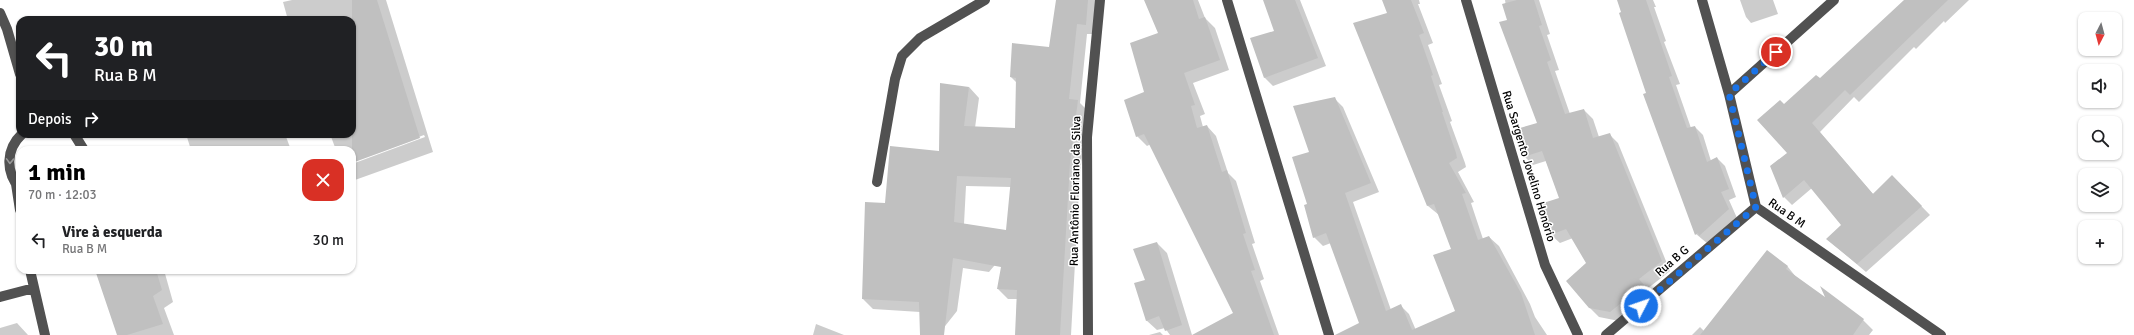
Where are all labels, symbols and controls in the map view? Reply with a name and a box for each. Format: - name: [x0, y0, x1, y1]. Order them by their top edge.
- north arrow: [2078, 12, 2122, 56]
- map controls: [2078, 12, 2122, 264]
- text: 30 m: [94, 30, 153, 64]
- icon: left: [28, 32, 80, 84]
- pin: [1759, 35, 1793, 69]
- icon: arrive: [1765, 41, 1787, 63]
- text: Rua B M: [94, 64, 157, 86]
- button: sound: [2078, 64, 2122, 108]
- street label: Rua Sargento Jovelino Honório: [1498, 89, 1559, 244]
- icon: right: [80, 108, 102, 130]
- text: Depois: [28, 110, 72, 128]
- street label: Rua Antônio Floriano da Silva: [1067, 116, 1084, 266]
- button: search: [2078, 116, 2122, 160]
- text: 1 min: [28, 157, 86, 187]
- one-way arrow: [6, 158, 14, 164]
- button: close: [302, 159, 344, 201]
- button: layers: [2078, 168, 2122, 212]
- text: 70 m · 12:03: [28, 187, 97, 203]
- street label: Rua B M: [1765, 195, 1808, 232]
- button: +: [2078, 220, 2122, 264]
- text: Vire à esquerda: [62, 223, 162, 241]
- icon: left: [28, 229, 50, 251]
- text: 30 m: [313, 231, 344, 249]
- text: Rua B M: [62, 241, 107, 257]
- street label: Rua B G: [1652, 243, 1692, 280]
- position arrow: [1620, 285, 1662, 327]

